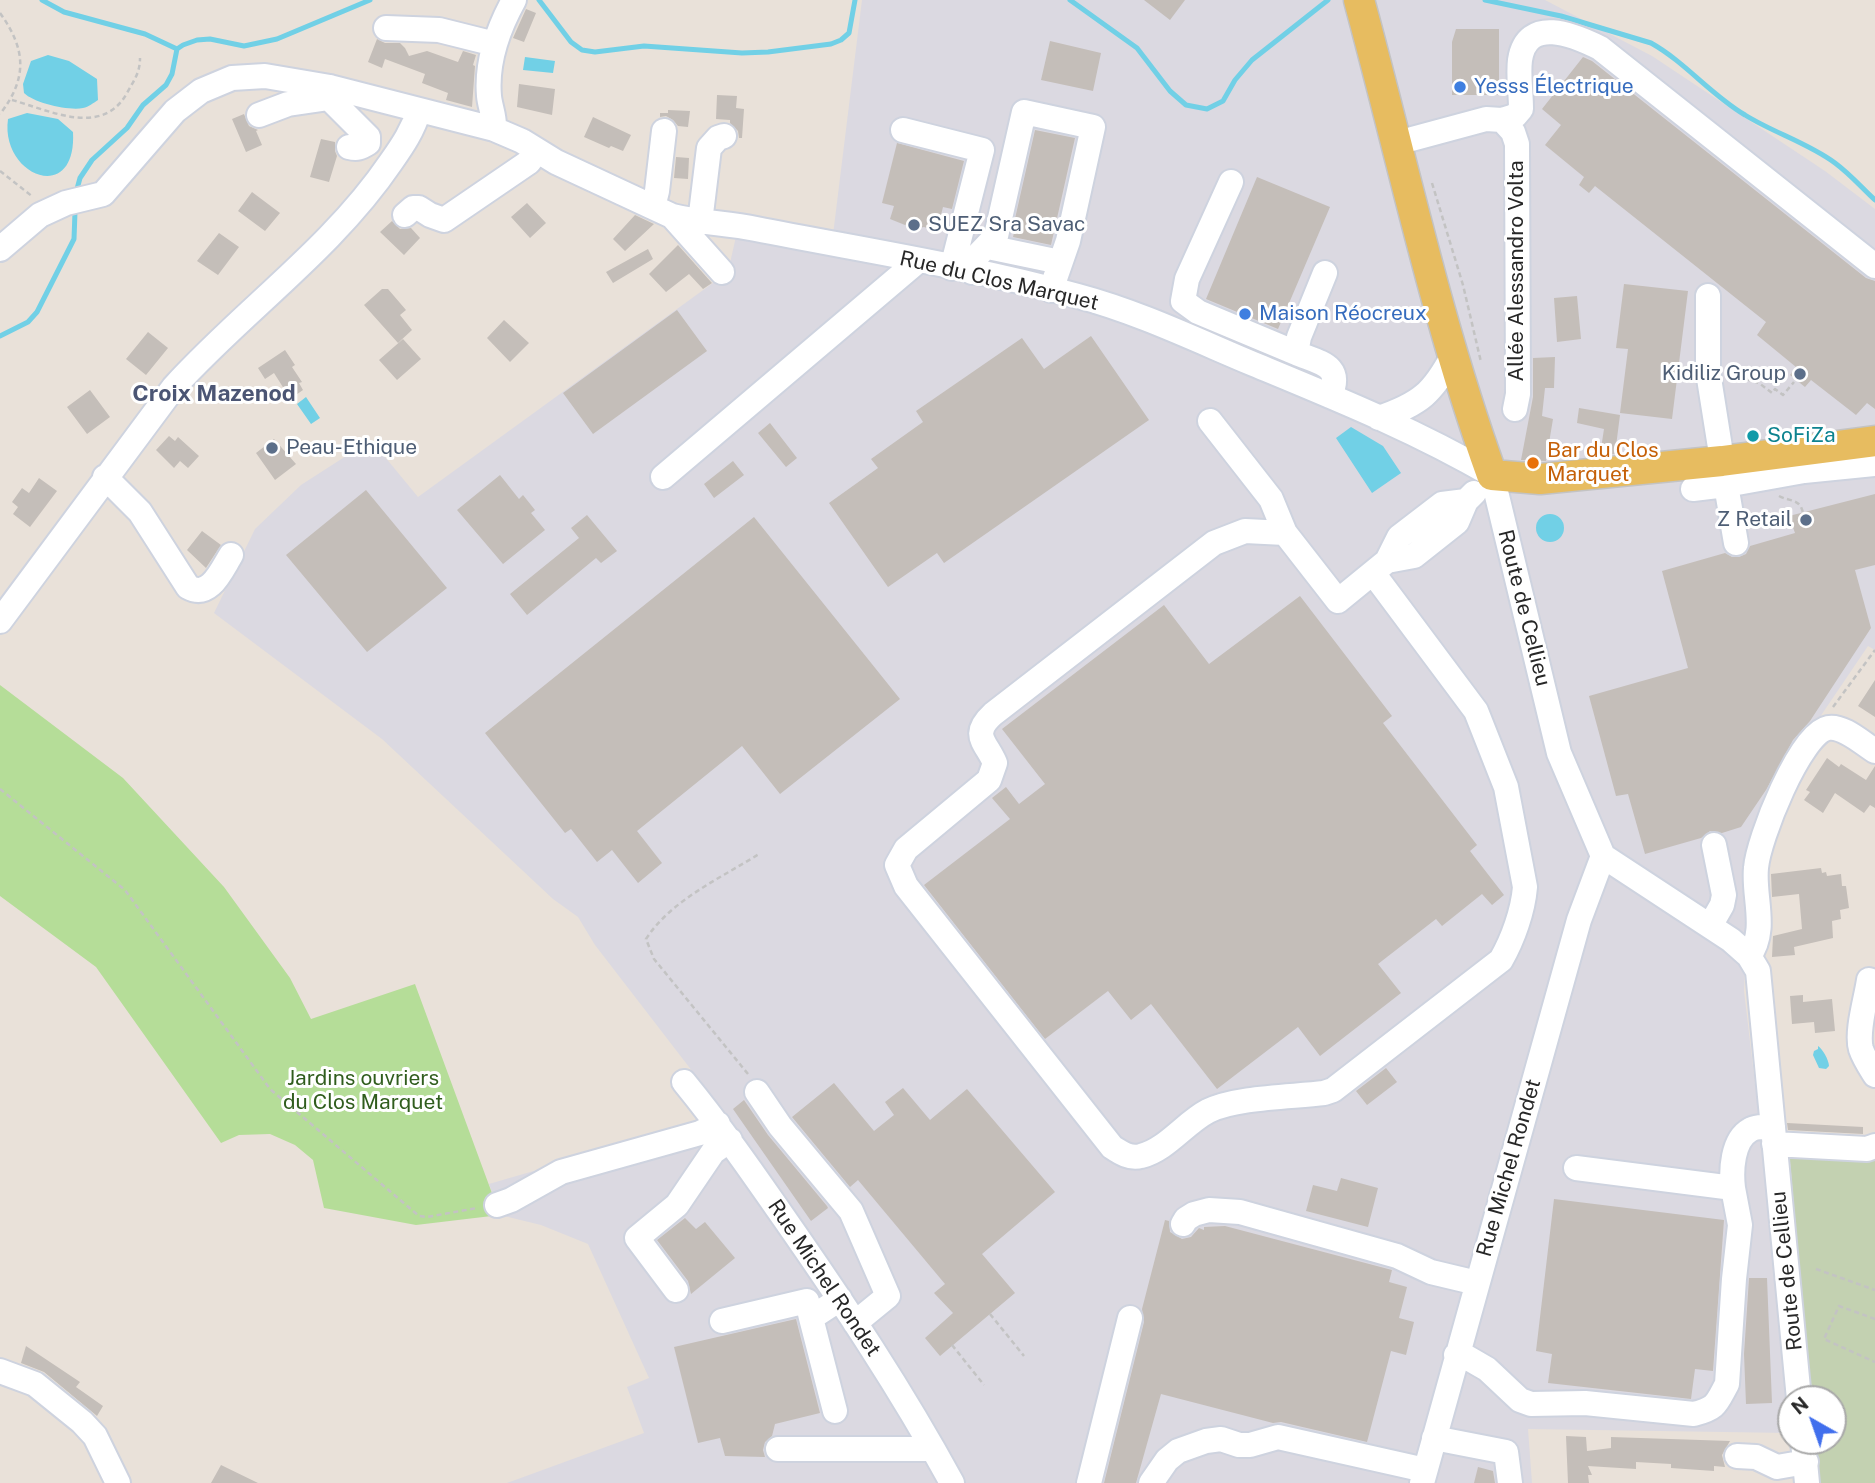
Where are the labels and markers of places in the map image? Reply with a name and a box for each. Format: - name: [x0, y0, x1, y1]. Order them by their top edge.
- place label: Yesss Électrique: [1474, 74, 1634, 100]
- marker: Yesss Électrique: [1452, 79, 1468, 95]
- place label: SUEZ Sra Savac: [928, 212, 1086, 238]
- marker: SUEZ Sra Savac: [906, 217, 922, 233]
- place label: Maison Réocreux: [1259, 301, 1427, 327]
- marker: Maison Réocreux: [1237, 306, 1253, 322]
- place label: Kidiliz Group: [1662, 361, 1786, 387]
- marker: Kidiliz Group: [1792, 366, 1808, 382]
- place label: SoFiZa: [1767, 423, 1836, 449]
- marker: SoFiZa: [1745, 428, 1761, 444]
- place label: Peau-Ethique: [286, 435, 417, 461]
- place label: Bar du Clos Marquet: [1547, 438, 1659, 488]
- marker: Peau-Ethique: [264, 440, 280, 456]
- marker: Bar du Clos Marquet: [1525, 455, 1541, 471]
- place label: Z Retail: [1717, 507, 1792, 533]
- marker: Z Retail: [1798, 512, 1814, 528]

